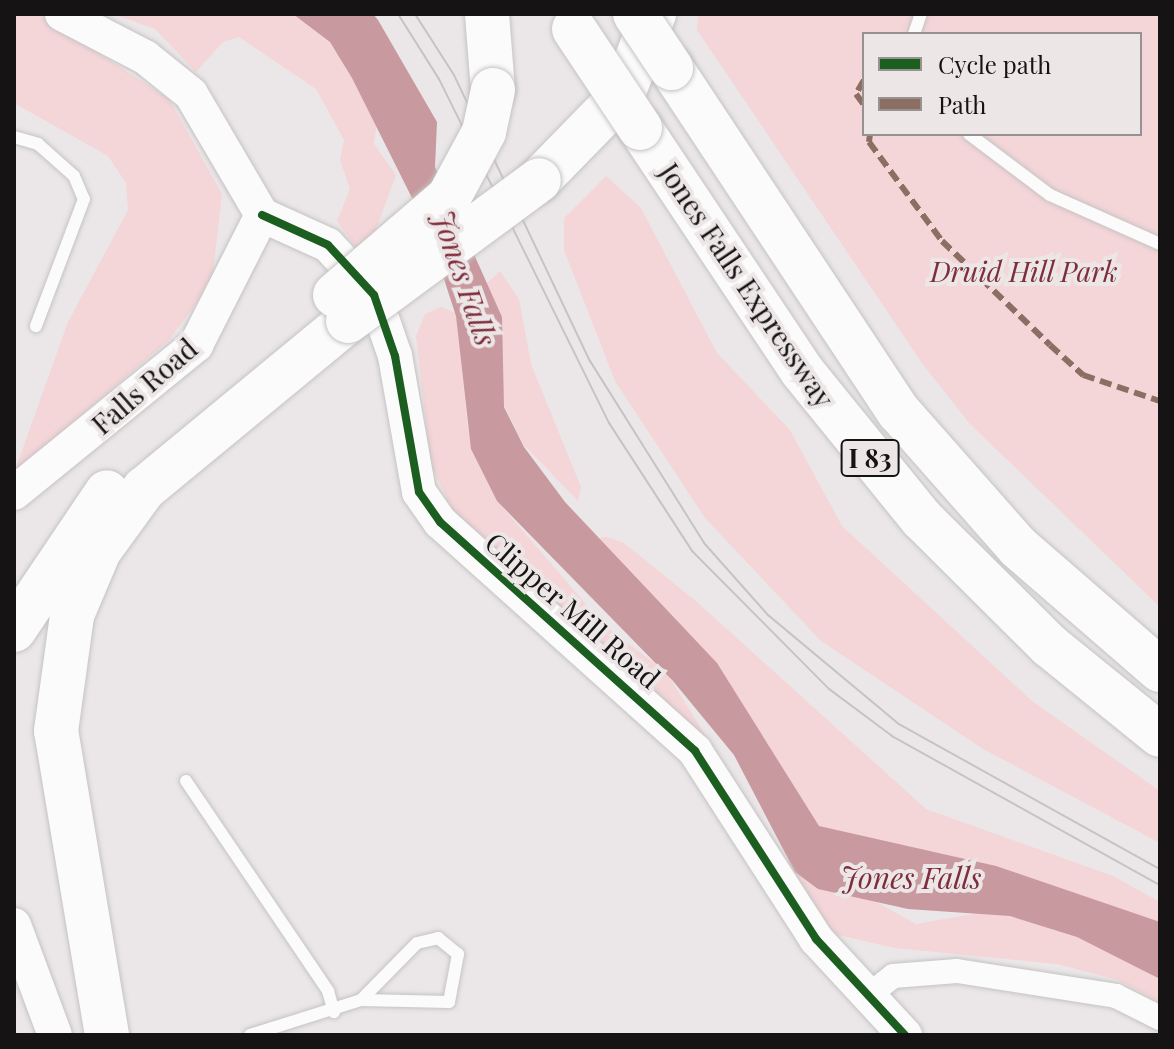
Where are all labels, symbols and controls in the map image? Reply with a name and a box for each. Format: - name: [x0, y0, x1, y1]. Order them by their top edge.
- legend: [862, 32, 1142, 136]
- text: Cycle path: [938, 48, 1051, 80]
- text: Path: [938, 88, 986, 120]
- street label: Jones Falls Expressway: [653, 156, 841, 414]
- water label: Jones Falls: [425, 205, 505, 351]
- park label: Druid Hill Park: [930, 254, 1118, 288]
- street label: Falls Road: [84, 331, 204, 441]
- road number: I 83: [840, 436, 900, 480]
- street label: Clipper Mill Road: [479, 525, 667, 695]
- water label: Jones Falls: [841, 859, 981, 895]

